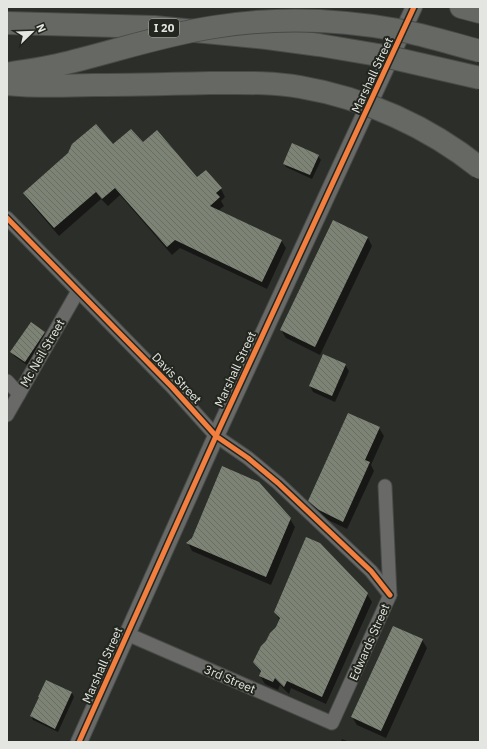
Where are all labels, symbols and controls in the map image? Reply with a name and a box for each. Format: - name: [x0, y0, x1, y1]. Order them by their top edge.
- north arrow: [12, 12, 52, 52]
- road number: I 20: [149, 19, 179, 37]
- text: N: [33, 22, 49, 35]
- street label: Marshall Street: [348, 35, 396, 115]
- street label: Mc Neil Street: [17, 316, 67, 390]
- street label: Marshall Street: [211, 329, 259, 409]
- street label: Davis Street: [149, 349, 205, 407]
- street label: Edwards Street: [345, 601, 393, 683]
- street label: Marshall Street: [79, 625, 125, 705]
- street label: 3rd Street: [202, 661, 258, 697]

